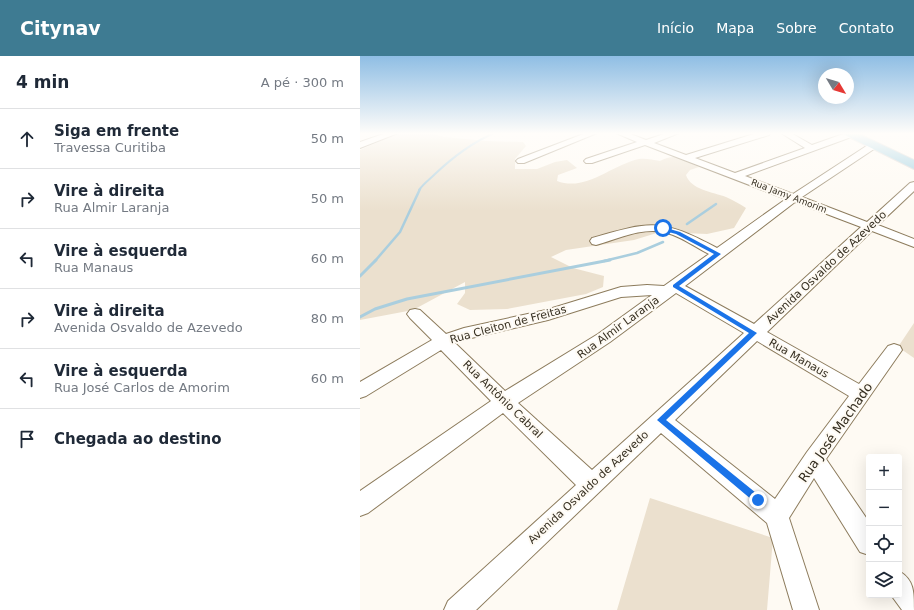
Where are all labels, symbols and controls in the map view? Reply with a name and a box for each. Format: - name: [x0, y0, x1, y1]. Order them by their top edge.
- text: Citynav: [20, 17, 101, 39]
- text: Início: [657, 20, 694, 36]
- text: Mapa: [716, 20, 754, 36]
- text: Sobre: [776, 20, 817, 36]
- text: Contato: [839, 20, 894, 36]
- north arrow: [818, 68, 854, 104]
- text: 4 min: [16, 72, 69, 92]
- text: A pé · 300 m: [261, 75, 344, 90]
- text: Siga em frente: [54, 122, 179, 140]
- icon: ahead: [16, 128, 38, 150]
- text: 50 m: [311, 131, 344, 146]
- text: Travessa Curitiba: [54, 140, 166, 155]
- street label: Rua Jamy Amorim: [750, 177, 828, 215]
- text: Vire à direita: [54, 182, 165, 200]
- icon: right: [16, 188, 38, 210]
- text: 50 m: [311, 191, 344, 206]
- text: Rua Almir Laranja: [54, 200, 169, 215]
- street label: Avenida Osvaldo de Azevedo: [764, 208, 889, 327]
- route start: [654, 219, 672, 237]
- text: Vire à esquerda: [54, 242, 188, 260]
- icon: left: [16, 248, 38, 270]
- text: 60 m: [311, 251, 344, 266]
- text: Rua Manaus: [54, 260, 133, 275]
- street label: Rua Almir Laranja: [575, 293, 662, 361]
- text: Vire à direita: [54, 302, 165, 320]
- street label: Rua Cleiton de Freitas: [448, 303, 568, 346]
- icon: right: [16, 308, 38, 330]
- text: 80 m: [311, 311, 344, 326]
- text: Avenida Osvaldo de Azevedo: [54, 320, 243, 335]
- street label: Rua Manaus: [766, 336, 831, 381]
- street label: Rua Antônio Cabral: [460, 358, 545, 441]
- text: Vire à esquerda: [54, 362, 188, 380]
- icon: left: [16, 368, 38, 390]
- text: 60 m: [311, 371, 344, 386]
- text: Rua José Carlos de Amorim: [54, 380, 230, 395]
- street label: Rua José Machado: [795, 380, 875, 485]
- icon: arrive: [16, 428, 38, 450]
- street label: Avenida Osvaldo de Azevedo: [526, 428, 651, 547]
- text: Chegada ao destino: [54, 430, 222, 448]
- map controls: [866, 454, 902, 598]
- button: +: [866, 454, 902, 490]
- button: −: [866, 490, 902, 526]
- route end: [749, 491, 767, 509]
- button: locate: [866, 526, 902, 562]
- button: layers: [866, 562, 902, 598]

